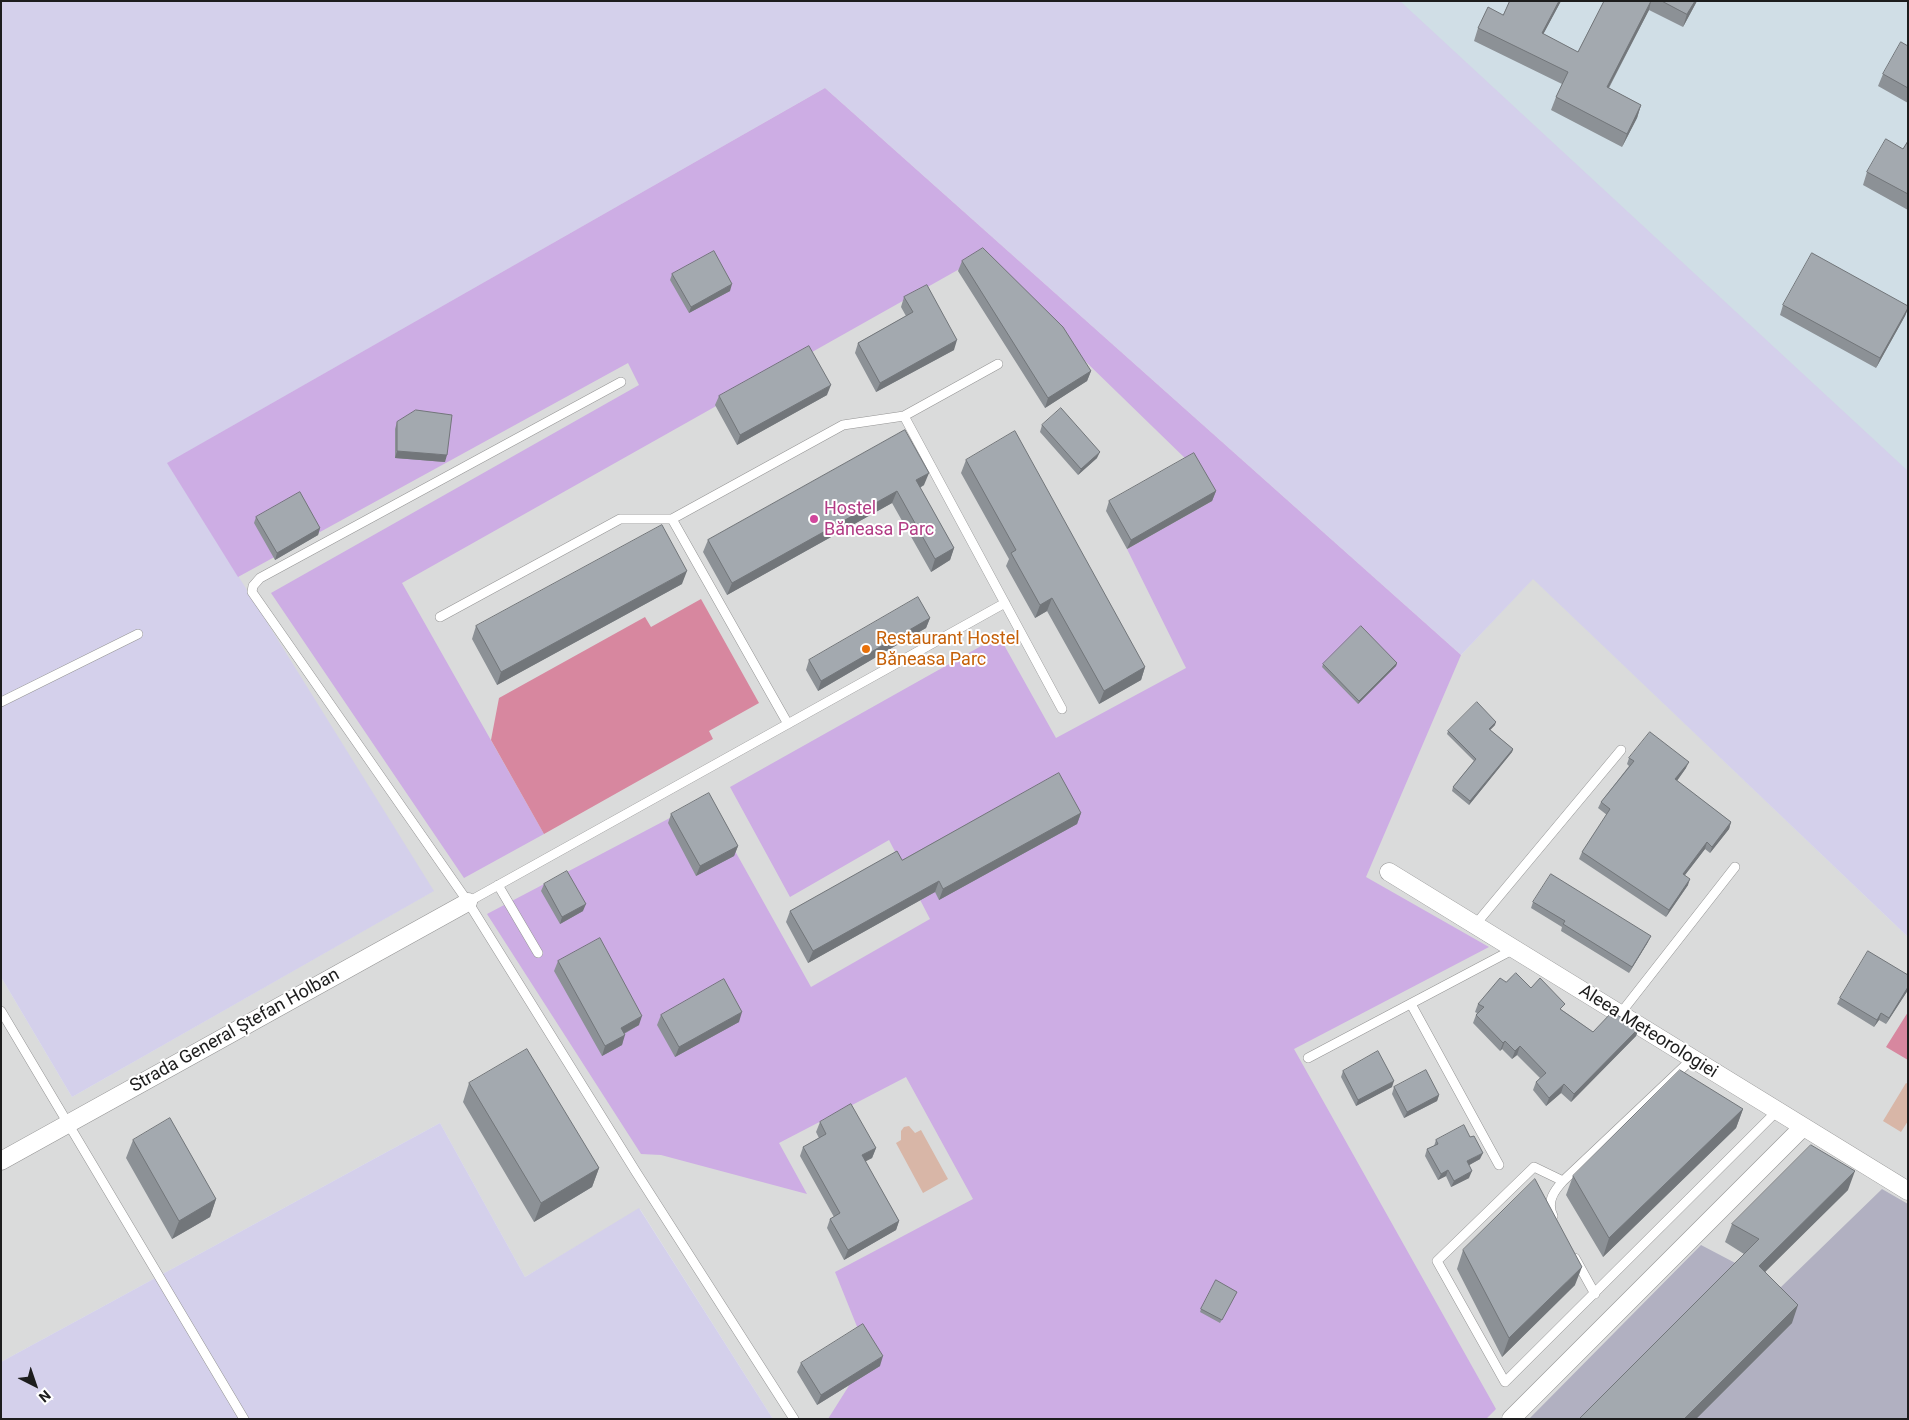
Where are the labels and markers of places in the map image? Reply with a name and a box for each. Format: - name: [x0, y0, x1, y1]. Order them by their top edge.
- place label: Hostel Băneasa Parc: [824, 498, 934, 540]
- marker: Hostel Băneasa Parc: [808, 513, 820, 525]
- place label: Restaurant Hostel Băneasa Parc: [876, 628, 1020, 670]
- marker: Restaurant Hostel Băneasa Parc: [860, 643, 872, 655]

